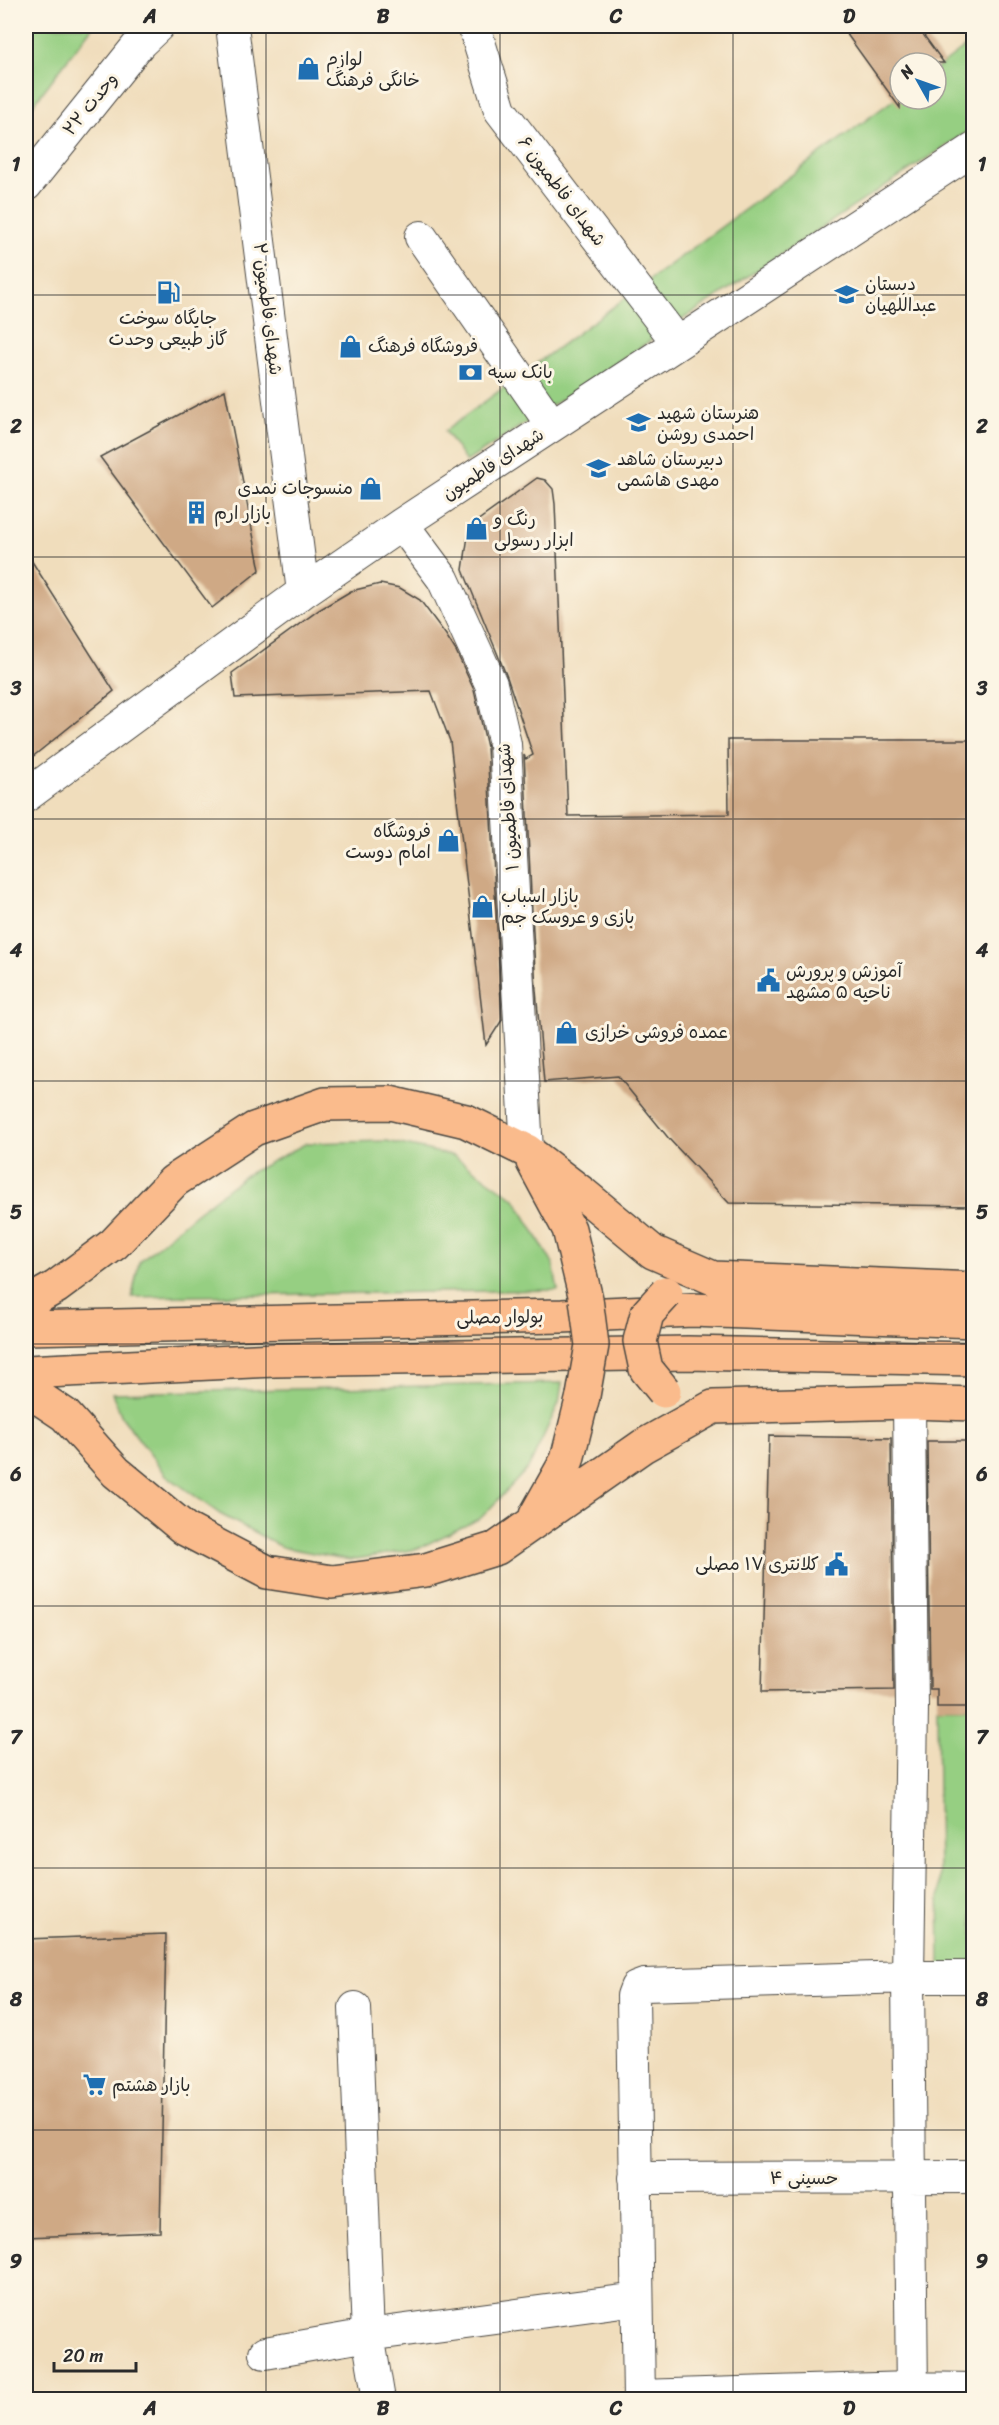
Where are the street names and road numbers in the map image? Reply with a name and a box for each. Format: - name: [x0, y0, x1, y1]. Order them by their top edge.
- street label: وحدت ۲۲: [54, 65, 126, 143]
- street label: شهدای فاطمیون ۶: [509, 129, 615, 253]
- street label: شهدای فاطمیون ۲: [244, 241, 292, 377]
- street label: شهدای فاطمیون: [435, 419, 551, 509]
- street label: شهدای فاطمیون ۱: [488, 742, 528, 872]
- street label: بولوار مصلی: [456, 1300, 544, 1334]
- street label: حسینی ۴: [770, 2162, 838, 2194]

